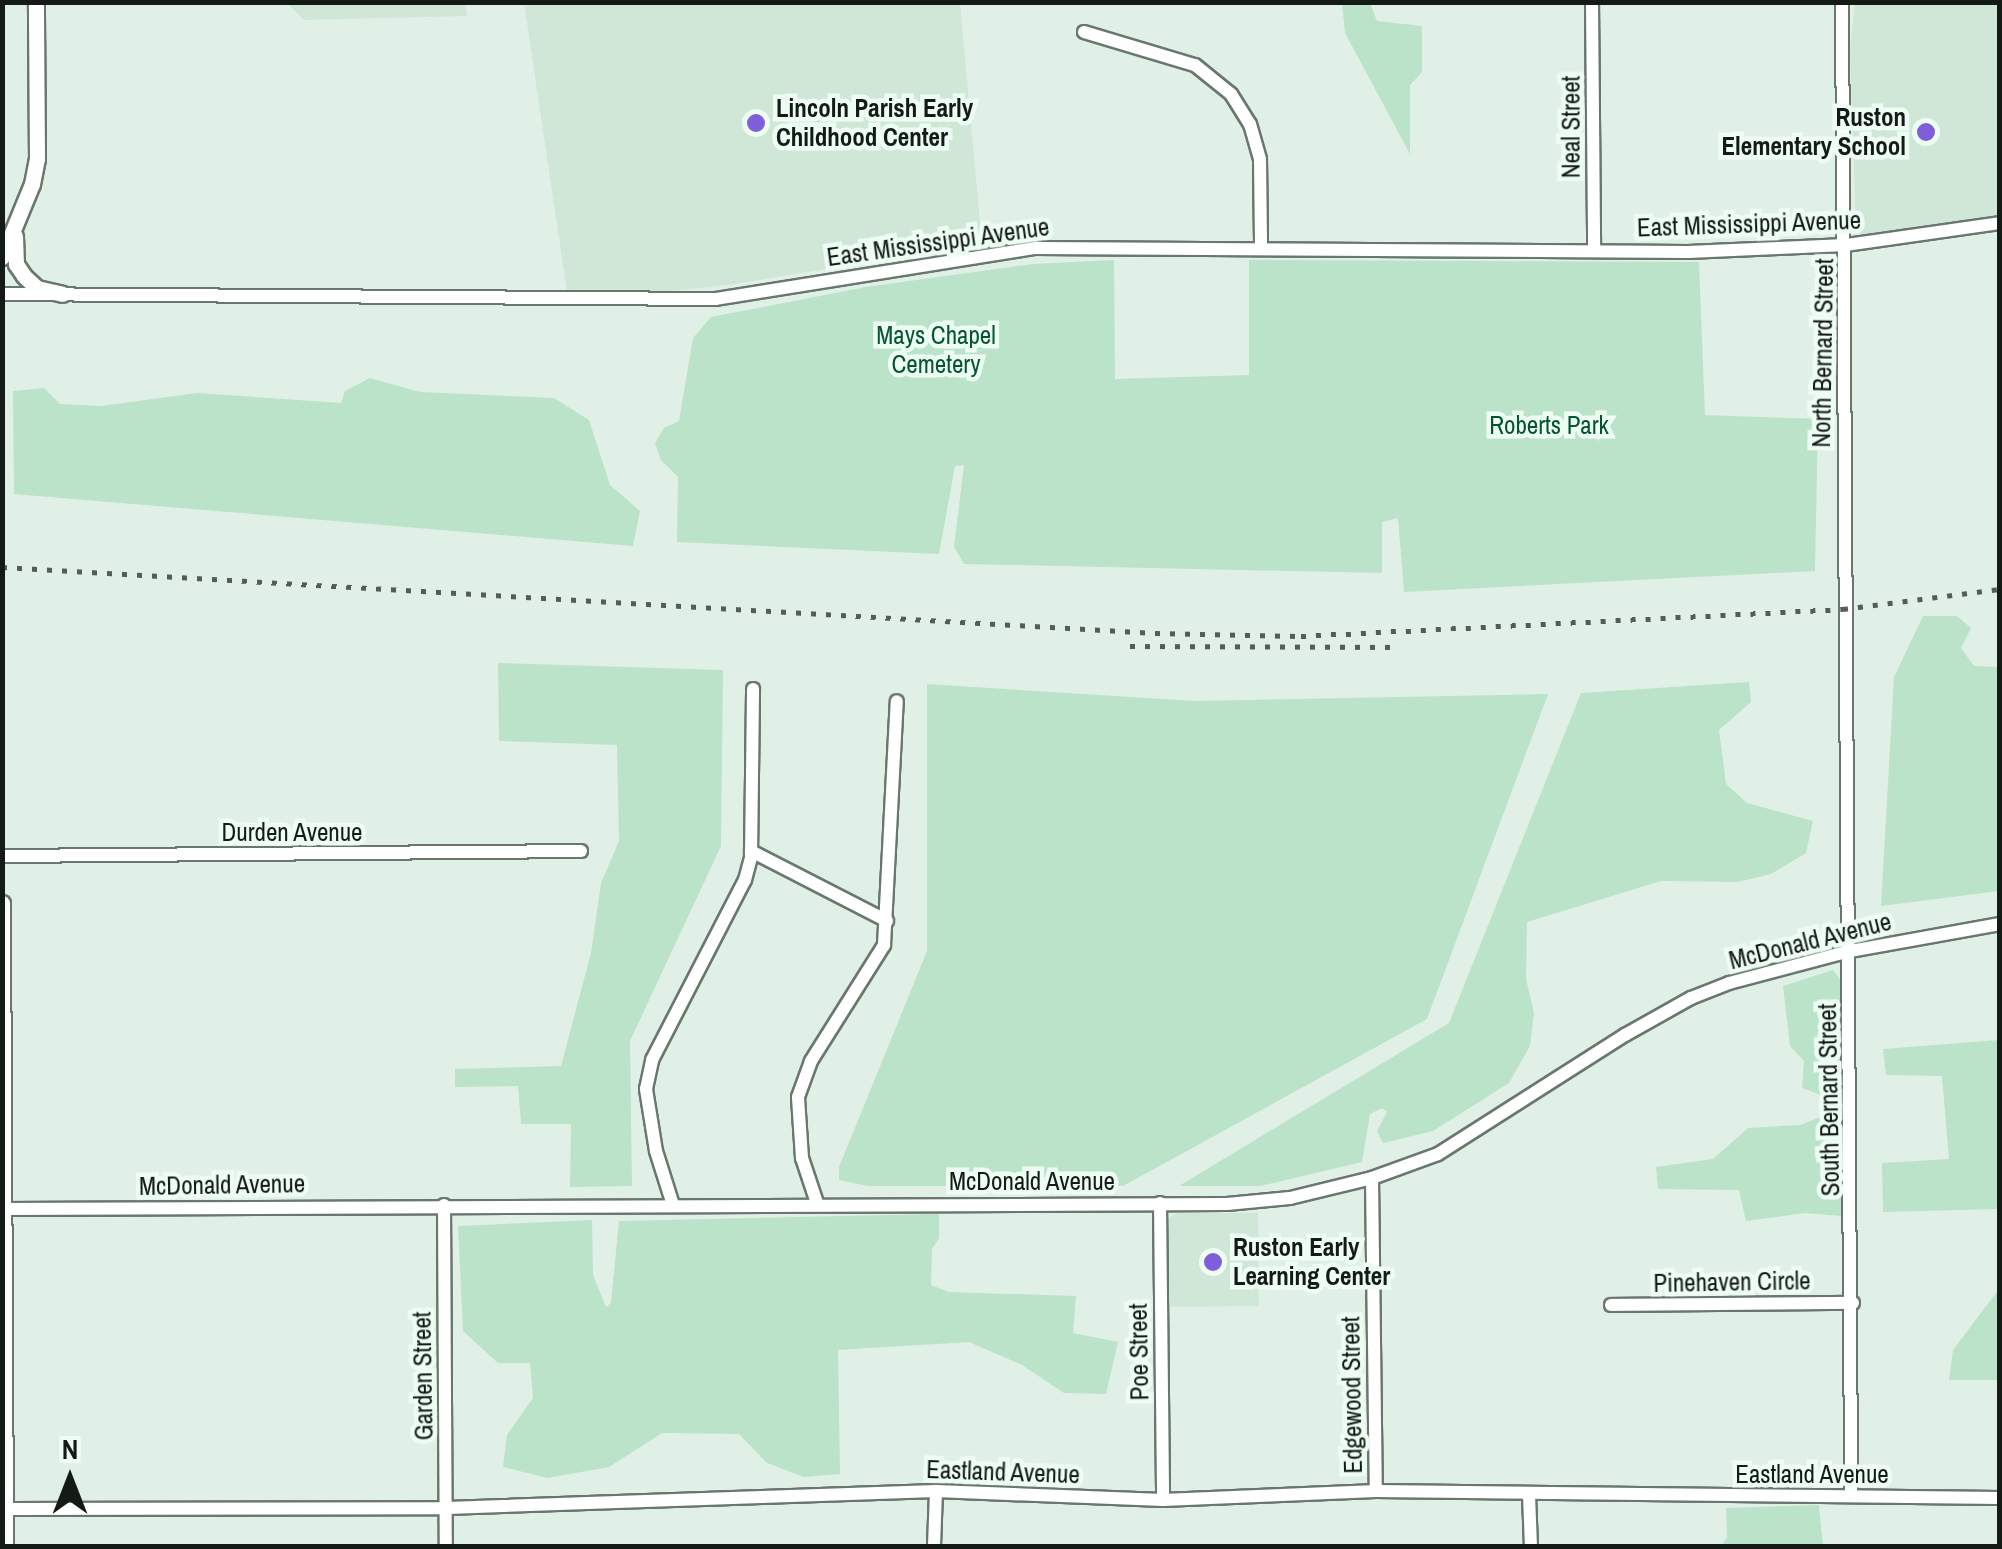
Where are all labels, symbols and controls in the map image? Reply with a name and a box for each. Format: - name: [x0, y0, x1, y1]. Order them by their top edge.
- street label: Neal Street: [1556, 76, 1586, 178]
- place label: Lincoln Parish Early Childhood Center: [776, 94, 973, 153]
- place label: Ruston Elementary School: [1721, 103, 1906, 162]
- marker: Lincoln Parish Early Childhood Center: [745, 112, 767, 134]
- marker: Ruston Elementary School: [1915, 121, 1937, 143]
- street label: East Mississippi Avenue: [1636, 205, 1862, 243]
- street label: East Mississippi Avenue: [824, 211, 1052, 273]
- street label: North Bernard Street: [1806, 258, 1840, 448]
- park label: Mays Chapel Cemetery: [876, 321, 996, 380]
- park label: Roberts Park: [1489, 410, 1609, 440]
- street label: Durden Avenue: [221, 817, 363, 847]
- street label: McDonald Avenue: [1725, 906, 1895, 976]
- street label: South Bernard Street: [1812, 1003, 1846, 1197]
- street label: McDonald Avenue: [948, 1166, 1116, 1196]
- street label: McDonald Avenue: [138, 1169, 306, 1201]
- place label: Ruston Early Learning Center: [1233, 1233, 1390, 1292]
- marker: Ruston Early Learning Center: [1202, 1251, 1224, 1273]
- street label: Pinehaven Circle: [1653, 1266, 1811, 1298]
- street label: Poe Street: [1123, 1303, 1155, 1401]
- street label: Garden Street: [407, 1311, 439, 1441]
- street label: Edgewood Street: [1336, 1316, 1368, 1474]
- north arrow: [20, 1429, 120, 1529]
- text: N: [62, 1430, 78, 1468]
- street label: Eastland Avenue: [925, 1454, 1081, 1490]
- street label: Eastland Avenue: [1735, 1459, 1889, 1489]

